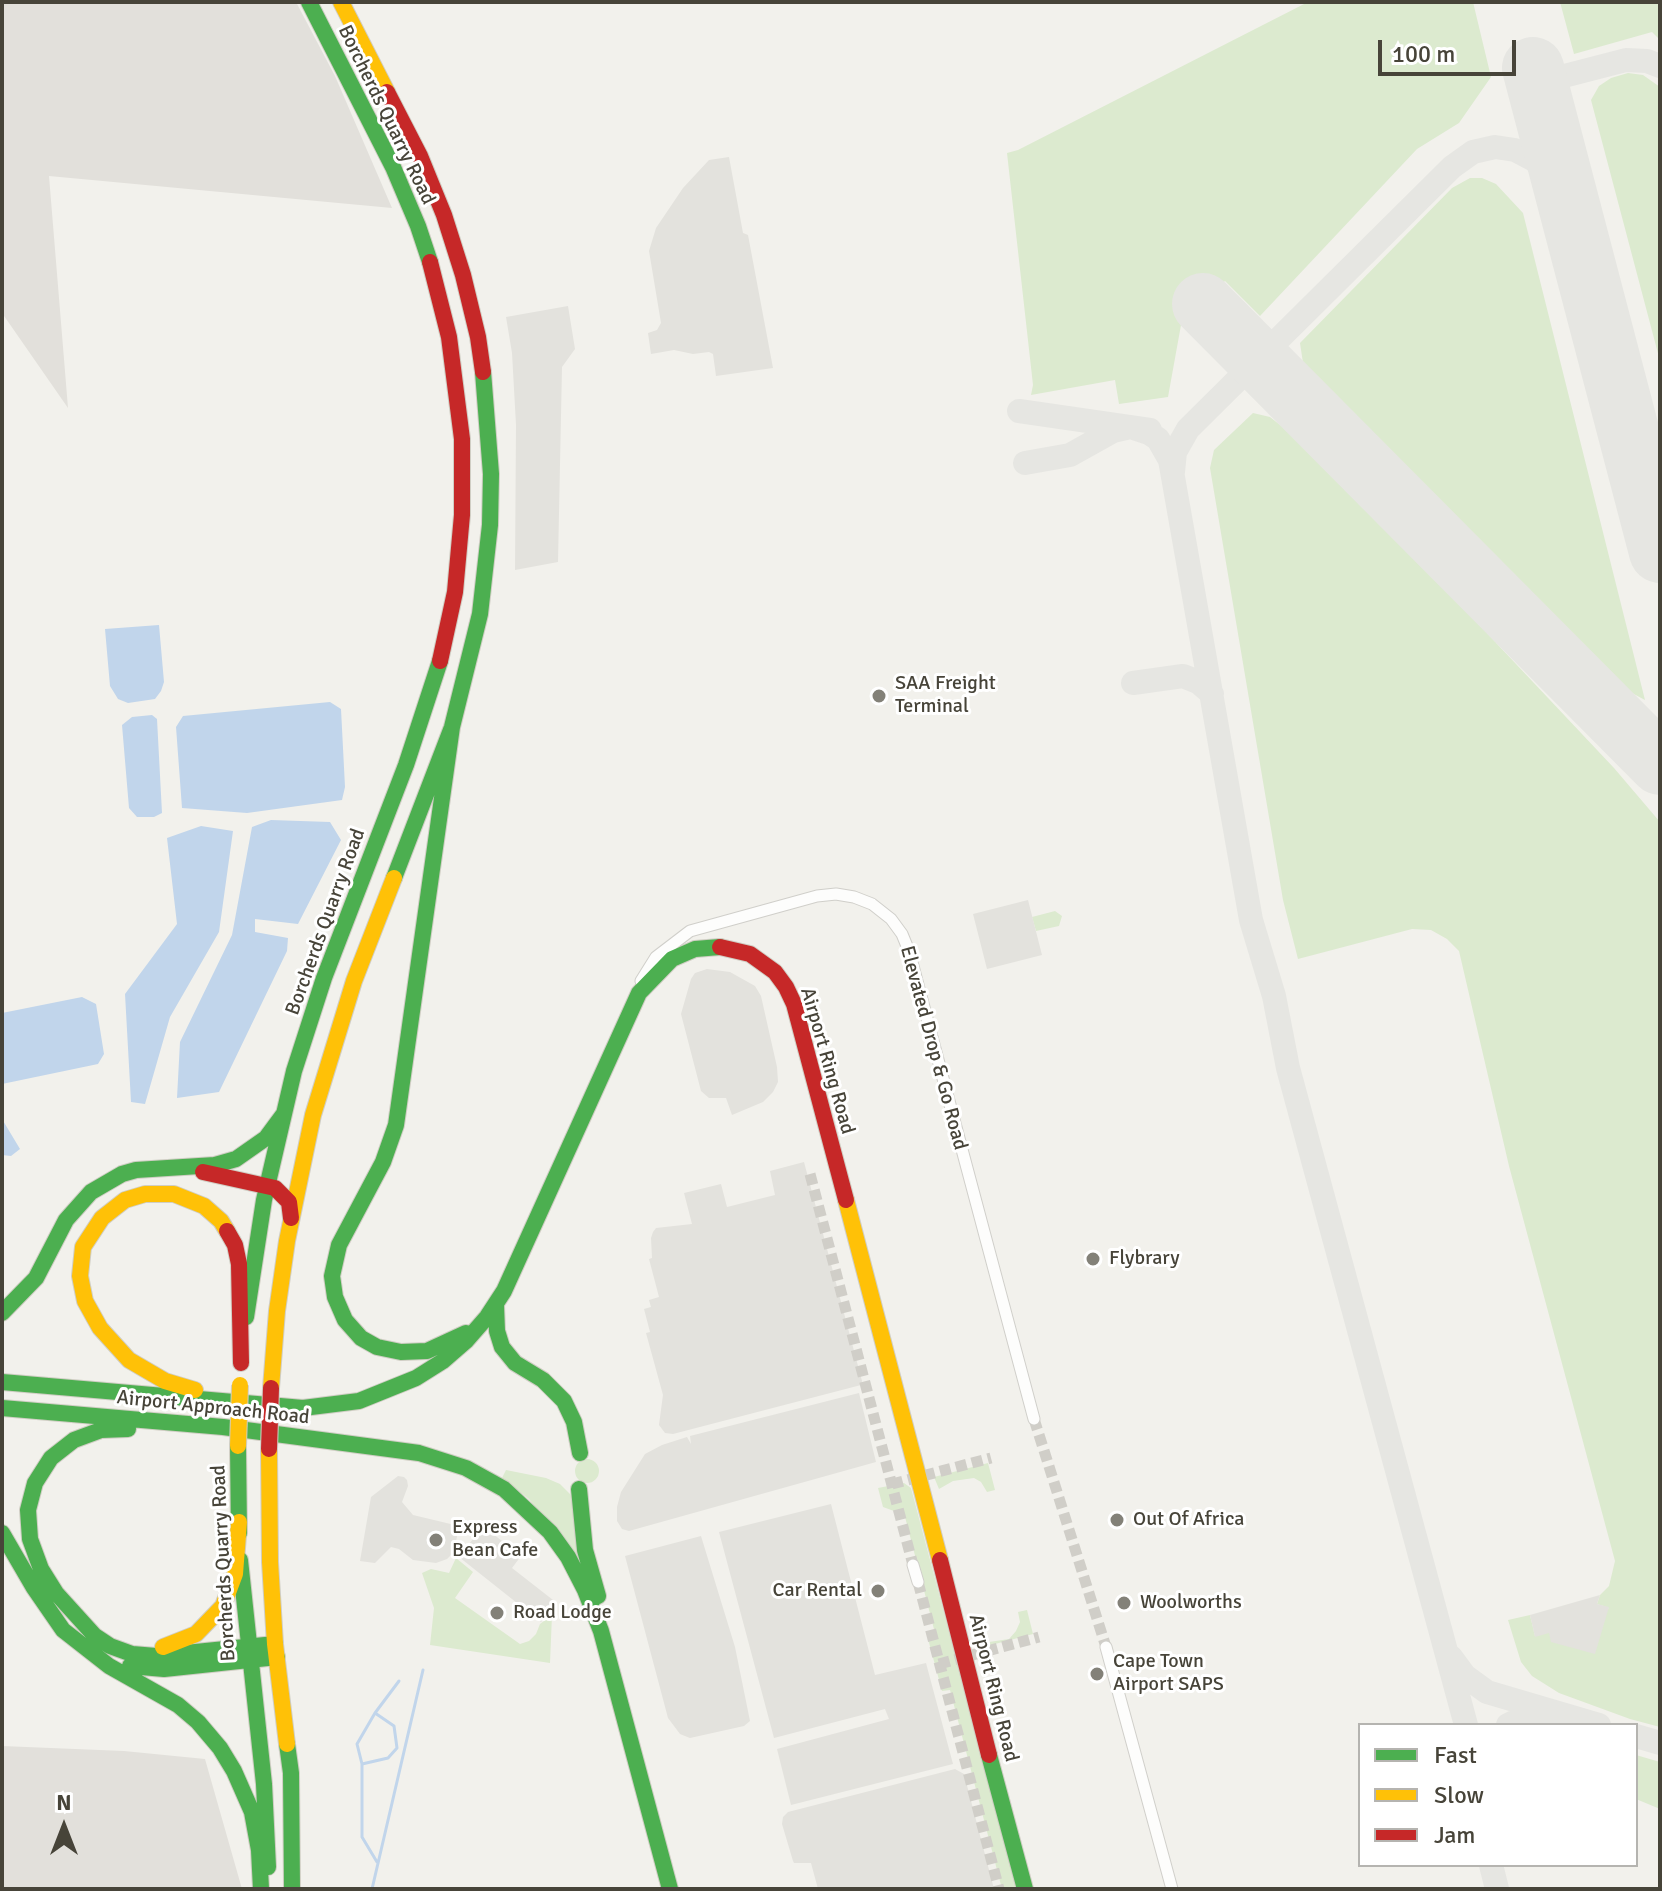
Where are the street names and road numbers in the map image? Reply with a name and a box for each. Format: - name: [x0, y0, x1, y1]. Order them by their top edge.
- street label: Borcherds Quarry Road: [332, 21, 440, 209]
- street label: Borcherds Quarry Road: [281, 826, 371, 1018]
- street label: Elevated Drop & Go Road: [894, 943, 972, 1153]
- street label: Airport Ring Road: [795, 985, 859, 1137]
- street label: Airport Approach Road: [115, 1386, 311, 1430]
- street label: Borcherds Quarry Road: [207, 1464, 241, 1662]
- street label: Airport Ring Road: [963, 1612, 1023, 1764]

